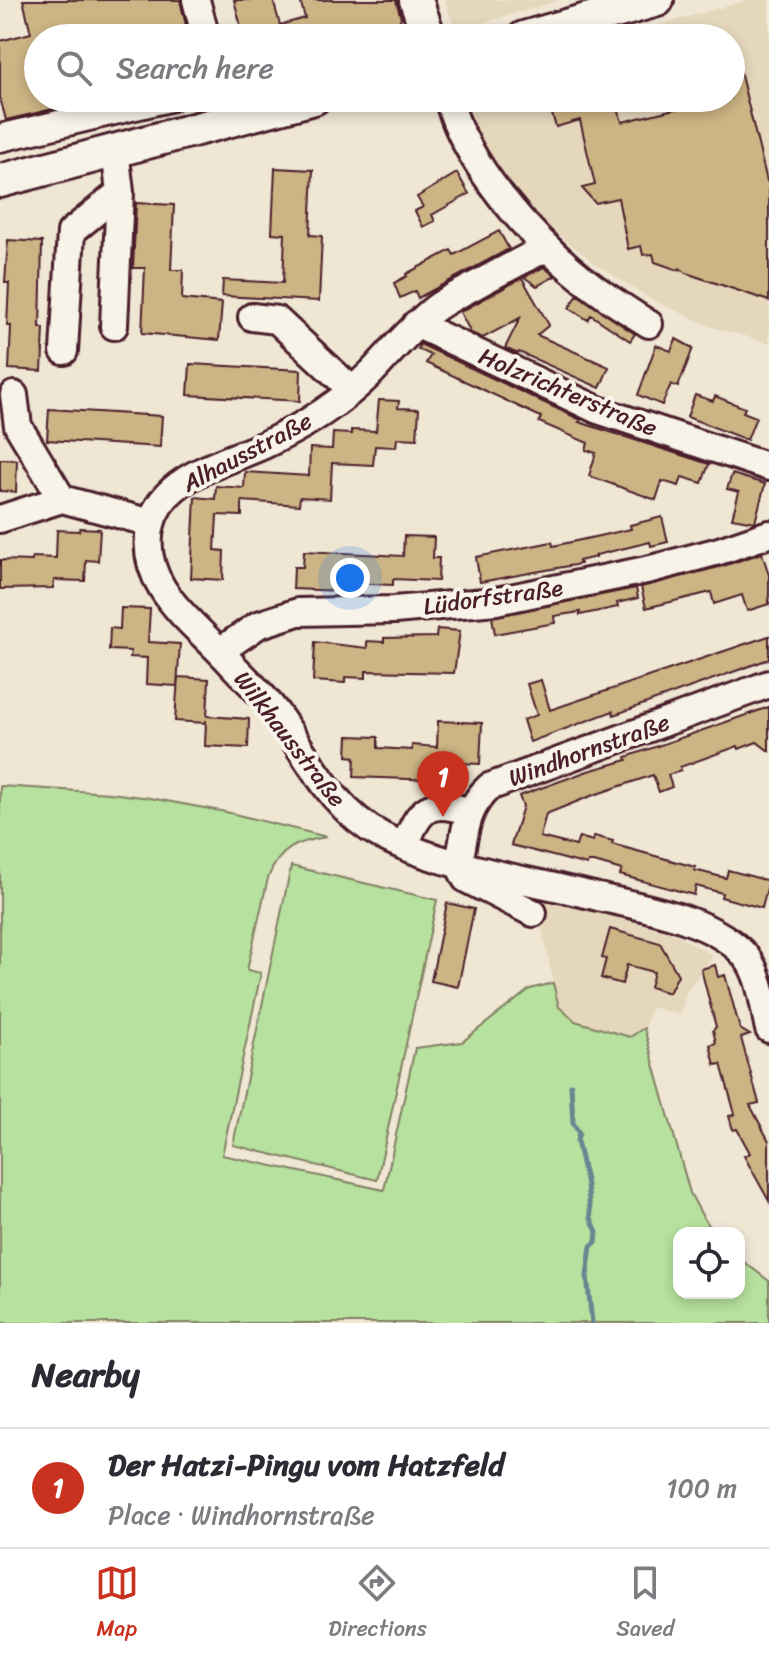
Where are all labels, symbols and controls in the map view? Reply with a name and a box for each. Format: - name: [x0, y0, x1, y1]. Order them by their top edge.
- search box: [24, 24, 745, 112]
- text: Search here: [116, 41, 274, 95]
- icon: search: [52, 46, 96, 90]
- street label: Holzrichterstraße: [472, 335, 664, 449]
- street label: Alhausstraße: [173, 400, 320, 504]
- your location: [330, 558, 370, 598]
- street label: Lüdorfstraße: [420, 566, 566, 628]
- street label: Wilkhausstraße: [223, 661, 357, 817]
- street label: Windhornstraße: [502, 701, 676, 799]
- pin: 1: [417, 751, 469, 817]
- map controls: [673, 1227, 745, 1299]
- button: locate: [673, 1227, 745, 1299]
- text: Nearby: [32, 1345, 140, 1405]
- text: Der Hatzi-Pingu vom Hatzfeld: [108, 1438, 504, 1492]
- text: 1: [52, 1465, 64, 1511]
- text: 100 m: [666, 1465, 737, 1511]
- text: Place · Windhornstraße: [108, 1492, 375, 1538]
- tab: Map: [95, 1561, 139, 1648]
- tab: Directions: [328, 1561, 427, 1648]
- tab: Saved: [616, 1561, 674, 1648]

